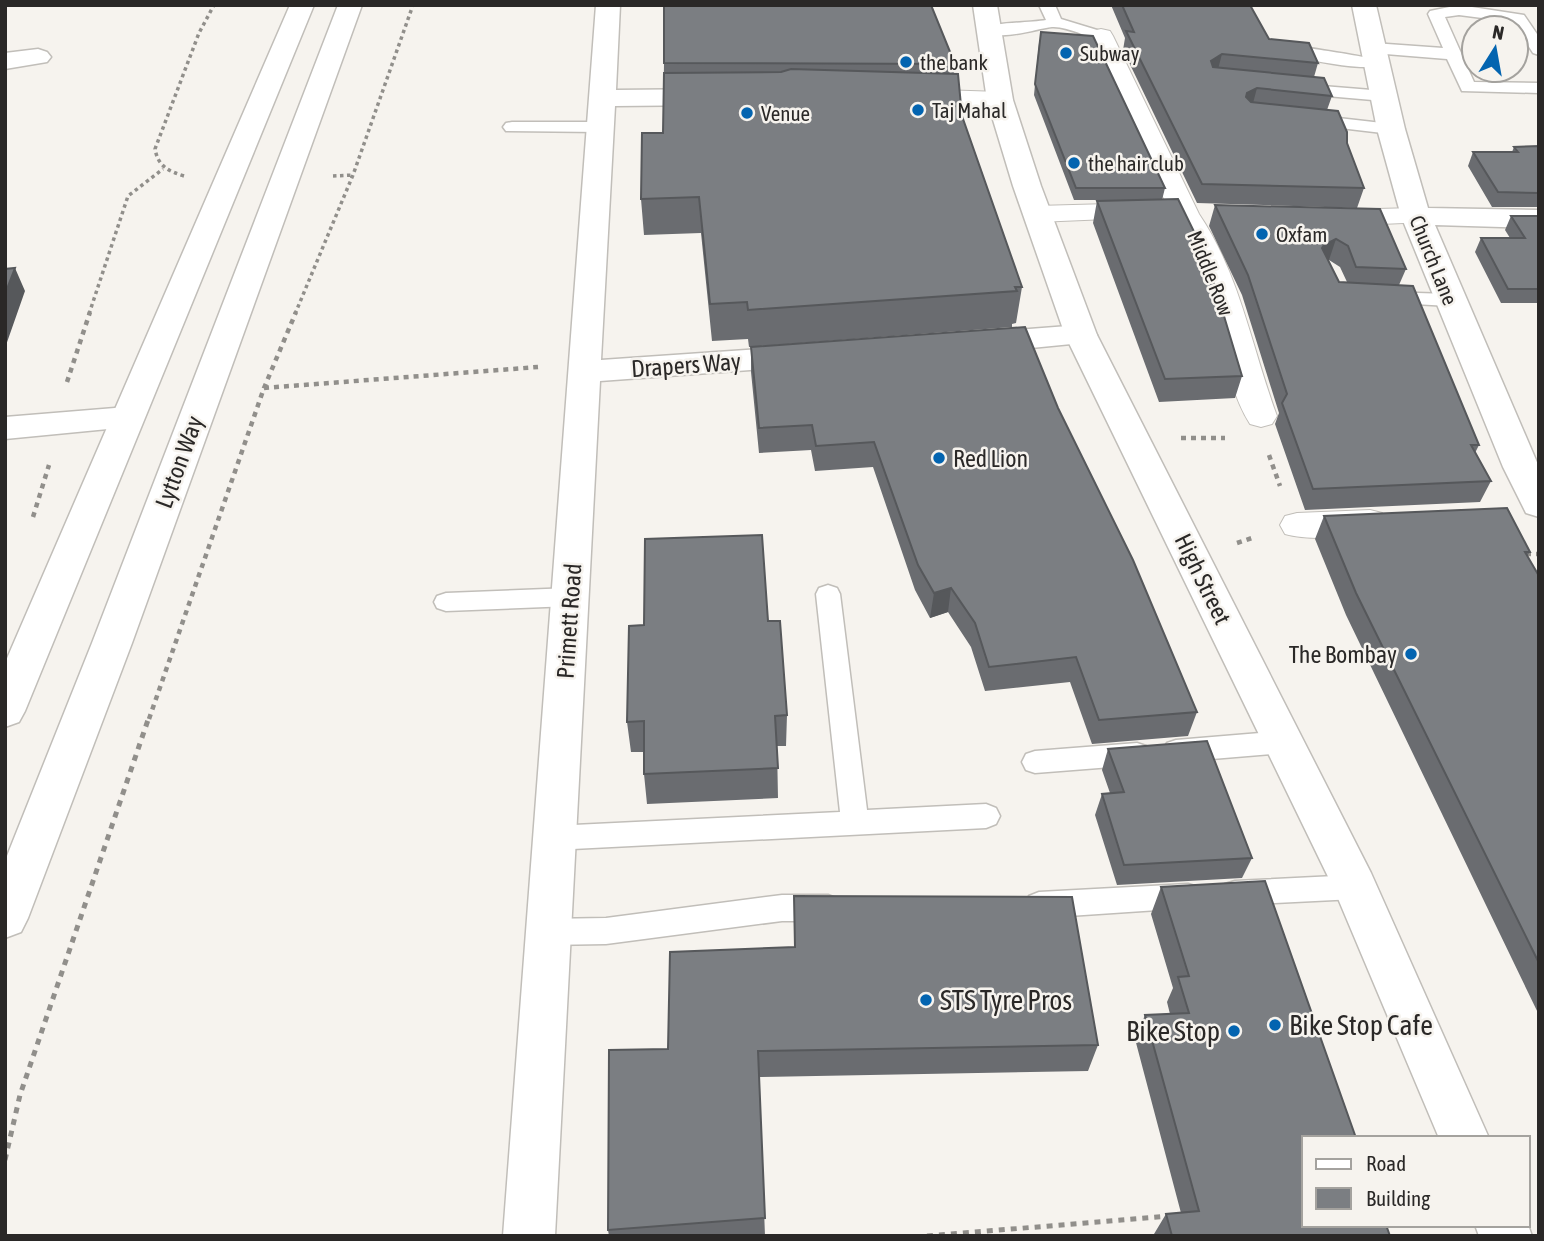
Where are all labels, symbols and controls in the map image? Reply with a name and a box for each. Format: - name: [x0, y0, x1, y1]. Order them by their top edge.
- north arrow: [1460, 14, 1530, 84]
- text: N: [1491, 20, 1506, 44]
- place label: Subway: [1080, 41, 1140, 65]
- marker: Subway: [1058, 45, 1074, 61]
- place label: the bank: [920, 50, 988, 74]
- marker: the bank: [898, 54, 914, 70]
- place label: Taj Mahal: [932, 98, 1007, 122]
- place label: Venue: [761, 101, 810, 125]
- marker: Taj Mahal: [910, 102, 926, 118]
- marker: Venue: [739, 105, 755, 121]
- place label: the hair club: [1088, 151, 1184, 175]
- marker: the hair club: [1066, 155, 1082, 171]
- street label: Church Lane: [1405, 212, 1463, 308]
- place label: Oxfam: [1276, 222, 1327, 246]
- marker: Oxfam: [1254, 226, 1270, 242]
- street label: Middle Row: [1183, 227, 1239, 319]
- street label: Drapers Way: [630, 348, 742, 382]
- street label: Lytton Way: [150, 412, 208, 512]
- place label: Red Lion: [953, 445, 1028, 472]
- marker: Red Lion: [931, 450, 947, 466]
- street label: High Street: [1170, 529, 1237, 629]
- street label: Primett Road: [552, 562, 586, 680]
- place label: The Bombay: [1289, 641, 1397, 668]
- marker: The Bombay: [1403, 646, 1419, 662]
- place label: STS Tyre Pros: [940, 984, 1072, 1016]
- marker: STS Tyre Pros: [918, 992, 934, 1008]
- place label: Bike Stop Cafe: [1289, 1009, 1433, 1041]
- place label: Bike Stop: [1126, 1015, 1220, 1047]
- marker: Bike Stop Cafe: [1267, 1017, 1283, 1033]
- marker: Bike Stop: [1226, 1023, 1242, 1039]
- legend: [1302, 1136, 1530, 1227]
- text: Road: [1366, 1151, 1406, 1175]
- text: Building: [1366, 1186, 1430, 1210]

